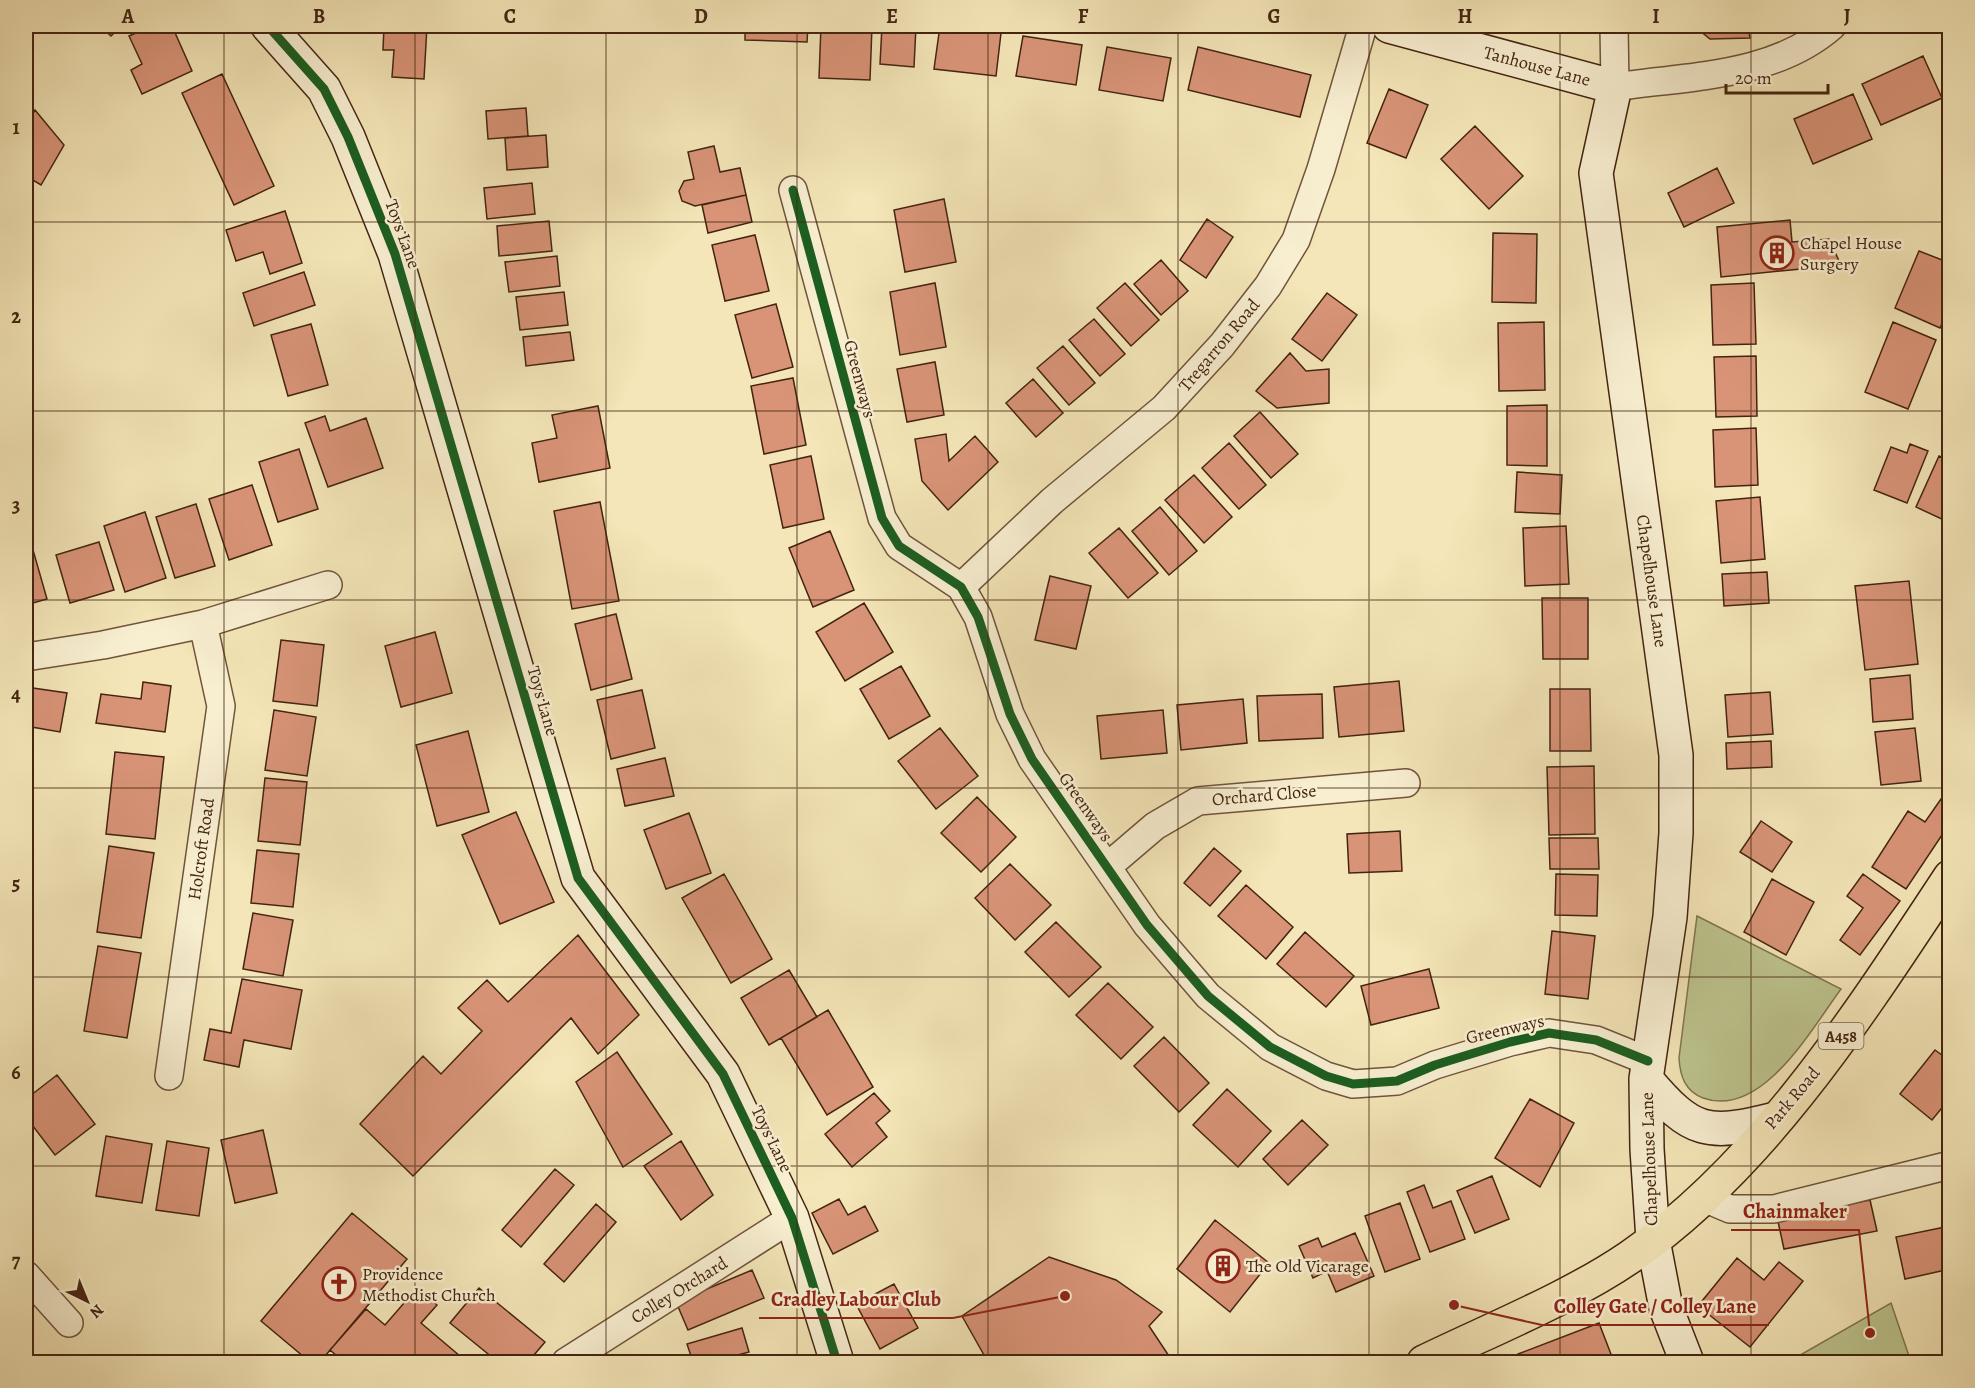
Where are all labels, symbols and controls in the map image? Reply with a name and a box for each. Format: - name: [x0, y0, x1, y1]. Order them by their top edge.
- text: A: [121, 3, 135, 30]
- text: B: [313, 3, 325, 30]
- text: C: [504, 3, 516, 30]
- text: D: [694, 3, 708, 30]
- text: E: [886, 3, 898, 30]
- text: F: [1078, 3, 1089, 30]
- text: G: [1267, 3, 1281, 30]
- text: H: [1458, 3, 1473, 30]
- text: I: [1652, 3, 1660, 30]
- text: J: [1844, 3, 1851, 30]
- street label: Tanhouse Lane: [1481, 40, 1593, 92]
- scale bar: [1726, 57, 1828, 95]
- text: 20 m: [1735, 66, 1772, 90]
- text: 1: [12, 114, 20, 141]
- street label: Toys Lane: [379, 196, 427, 272]
- place label: Chapel House Surgery: [1800, 231, 1902, 276]
- building icon: Chapel House Surgery: [1759, 235, 1795, 271]
- street label: Tregarron Road: [1173, 293, 1265, 397]
- text: 2: [11, 303, 21, 330]
- street label: Greenways: [838, 337, 882, 421]
- text: 3: [12, 492, 20, 519]
- street label: Chapelhouse Lane: [1631, 513, 1673, 649]
- street label: Toys Lane: [522, 663, 564, 739]
- text: 4: [11, 681, 21, 708]
- street label: Greenways: [1053, 767, 1119, 847]
- street label: Orchard Close: [1211, 778, 1317, 812]
- street label: Holcroft Road: [182, 796, 220, 901]
- text: 5: [12, 870, 20, 897]
- street label: Greenways: [1463, 1008, 1547, 1050]
- road number: A458: [1818, 1023, 1864, 1049]
- text: 6: [11, 1059, 21, 1086]
- street label: Park Road: [1759, 1061, 1825, 1134]
- street label: Chapelhouse Lane: [1635, 1092, 1663, 1226]
- street label: Toys Lane: [745, 1102, 799, 1176]
- callout: Chainmaker: [1731, 1192, 1859, 1230]
- text: Chainmaker: [1743, 1198, 1847, 1225]
- text: 7: [12, 1247, 21, 1274]
- building icon: The Old Vicarage: [1205, 1248, 1241, 1284]
- street label: Colley Orchard: [626, 1251, 732, 1329]
- place label: The Old Vicarage: [1246, 1254, 1369, 1278]
- place label: Providence Methodist Church: [362, 1262, 496, 1307]
- church icon: Providence Methodist Church: [321, 1266, 357, 1302]
- north arrow: [57, 1271, 117, 1331]
- callout: Cradley Labour Club: [759, 1280, 953, 1318]
- text: Cradley Labour Club: [771, 1286, 941, 1313]
- callout: Colley Gate / Colley Lane: [1542, 1287, 1769, 1325]
- text: Colley Gate / Colley Lane: [1554, 1293, 1756, 1320]
- text: N: [85, 1299, 108, 1323]

